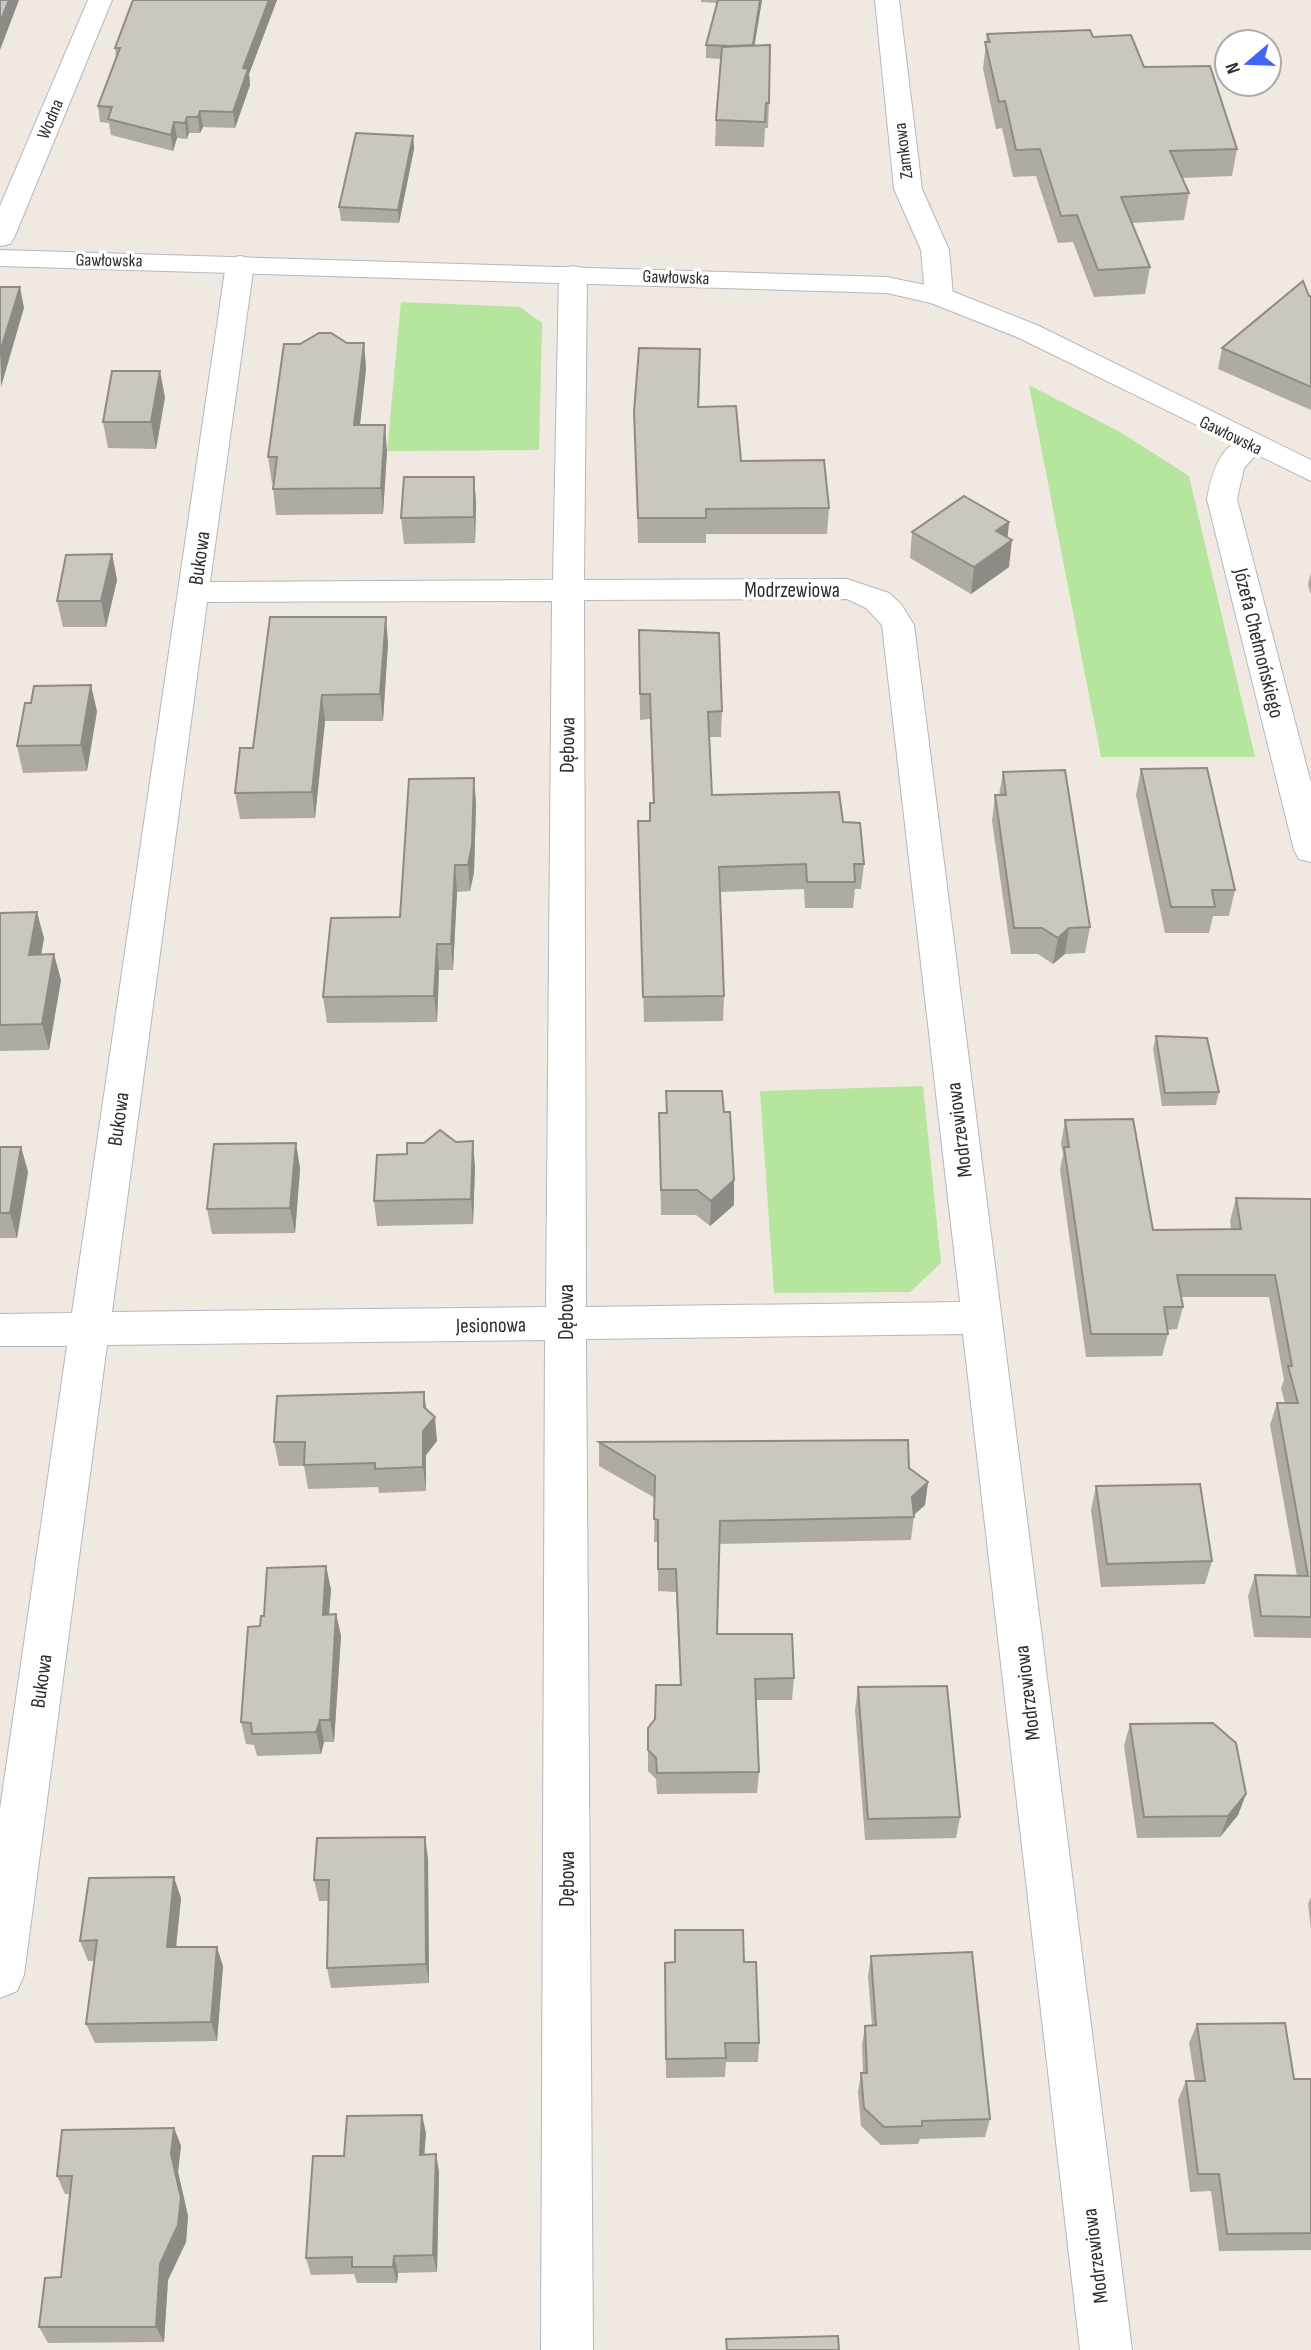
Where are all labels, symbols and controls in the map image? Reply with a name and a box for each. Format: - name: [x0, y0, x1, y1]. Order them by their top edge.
- north arrow: [1213, 28, 1283, 98]
- text: N: [1221, 60, 1246, 77]
- street label: Wodna: [33, 96, 68, 142]
- street label: Zamkowa: [890, 122, 917, 180]
- street label: Gawłowska: [75, 249, 143, 272]
- street label: Gawłowska: [642, 266, 710, 289]
- street label: Gawłowska: [1196, 411, 1266, 460]
- street label: Bukowa: [183, 530, 216, 587]
- street label: Józefa Chełmońskiego: [1228, 565, 1289, 721]
- street label: Modrzewiowa: [744, 578, 840, 603]
- street label: Dębowa: [555, 717, 580, 773]
- street label: Modrzewiowa: [941, 1081, 978, 1179]
- street label: Bukowa: [102, 1091, 135, 1148]
- street label: Dębowa: [554, 1284, 579, 1340]
- street label: Jesionowa: [455, 1312, 526, 1339]
- street label: Modrzewiowa: [1009, 1644, 1046, 1742]
- street label: Bukowa: [25, 1653, 58, 1710]
- street label: Dębowa: [555, 1851, 580, 1907]
- street label: Modrzewiowa: [1077, 2207, 1114, 2305]

